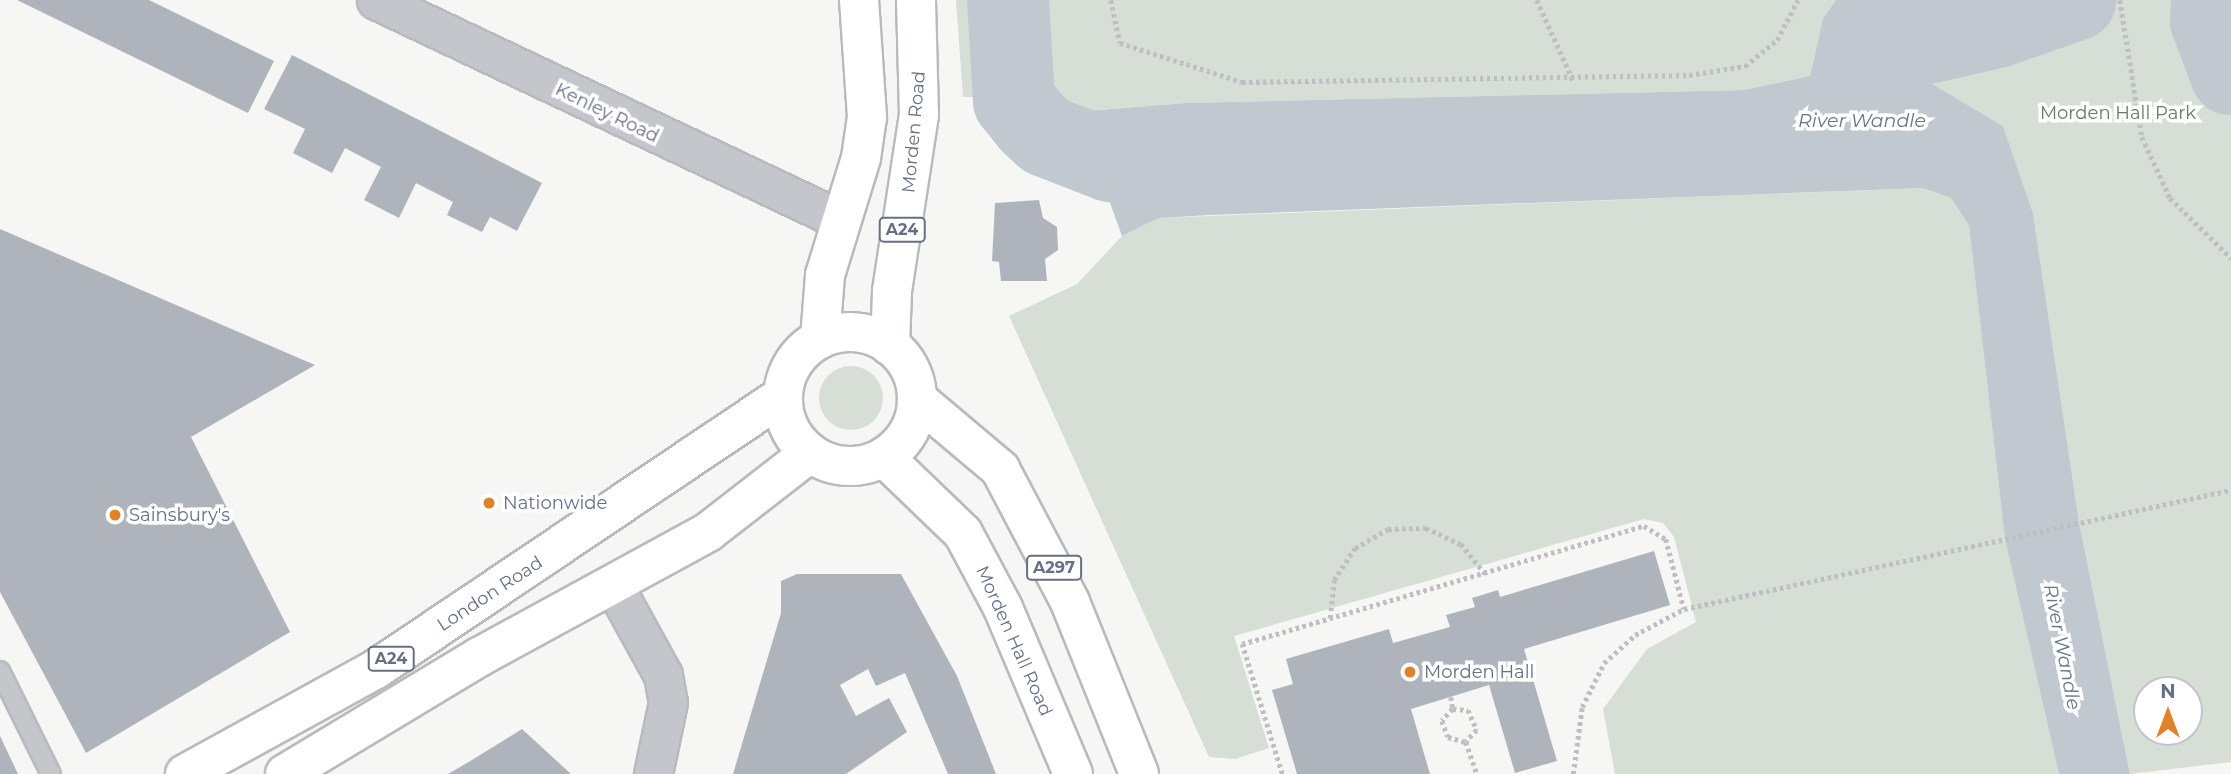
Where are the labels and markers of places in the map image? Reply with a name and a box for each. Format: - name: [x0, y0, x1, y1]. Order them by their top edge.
- place label: Nationwide: [503, 492, 607, 514]
- marker: Nationwide: [481, 495, 497, 511]
- place label: Sainsbury's: [129, 504, 230, 526]
- marker: Sainsbury's: [107, 507, 123, 523]
- place label: Morden Hall: [1424, 661, 1534, 683]
- marker: Morden Hall: [1402, 664, 1418, 680]

